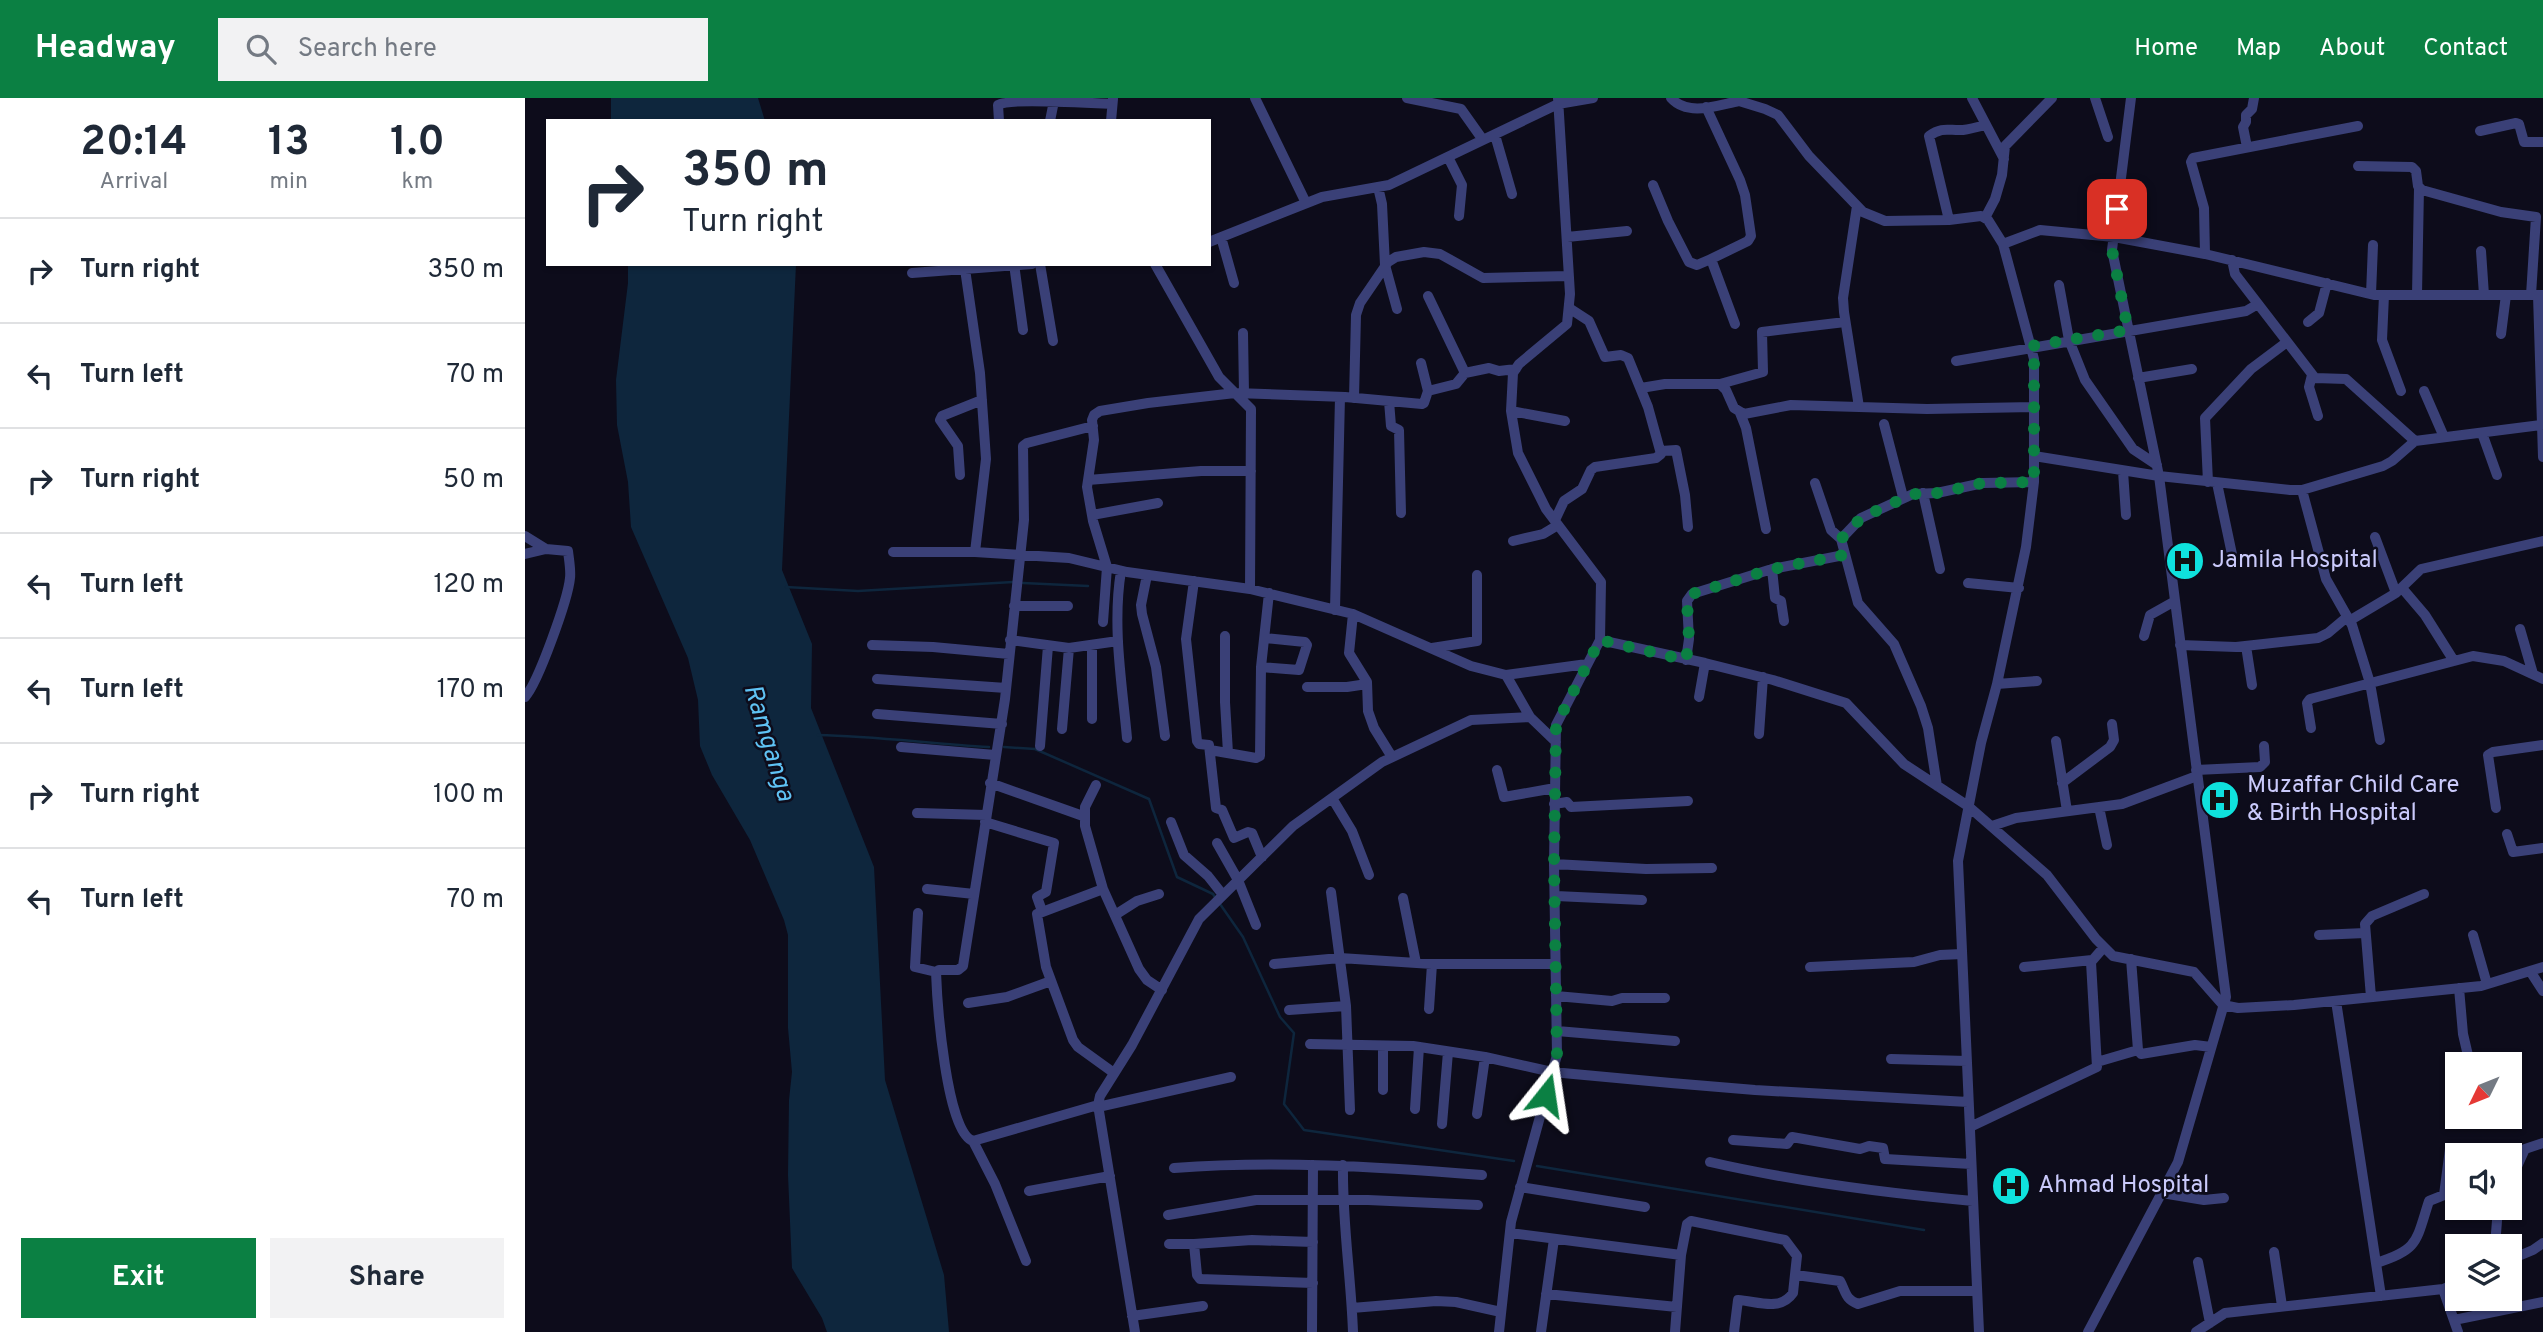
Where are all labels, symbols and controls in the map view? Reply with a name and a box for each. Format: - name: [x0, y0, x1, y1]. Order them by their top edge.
- search box: [218, 18, 708, 81]
- text: Headway: [35, 28, 176, 70]
- icon: search: [242, 30, 280, 68]
- text: Search here: [298, 33, 437, 66]
- text: Home: [2134, 34, 2198, 64]
- text: Map: [2236, 34, 2281, 64]
- text: About: [2319, 34, 2385, 64]
- text: Contact: [2423, 34, 2508, 64]
- text: 20:14: [80, 117, 188, 170]
- text: 13: [268, 117, 310, 170]
- text: 1.0: [390, 117, 445, 170]
- text: 350 m: [682, 142, 829, 204]
- icon: right: [567, 147, 658, 238]
- text: Arrival: [100, 168, 168, 197]
- text: min: [270, 168, 308, 197]
- text: km: [401, 168, 433, 197]
- pin: [2087, 179, 2147, 239]
- icon: arrive: [2098, 190, 2136, 228]
- text: Turn right: [682, 203, 824, 243]
- icon: right: [21, 252, 59, 290]
- text: Turn right: [80, 254, 200, 287]
- text: 350 m: [427, 254, 504, 287]
- icon: left: [21, 357, 59, 395]
- text: Turn left: [80, 359, 184, 392]
- text: 70 m: [446, 359, 504, 392]
- icon: right: [21, 462, 59, 500]
- text: Turn right: [80, 464, 200, 497]
- text: 50 m: [443, 464, 504, 497]
- hospital icon: Jamila Hospital: [2164, 540, 2206, 582]
- place label: Jamila Hospital: [2212, 546, 2378, 576]
- icon: left: [21, 567, 59, 605]
- text: Turn left: [80, 569, 184, 602]
- text: 120 m: [434, 569, 504, 602]
- icon: left: [21, 672, 59, 710]
- text: Turn left: [80, 674, 184, 707]
- text: 170 m: [437, 674, 504, 707]
- water label: Ramganga: [735, 680, 802, 806]
- place label: Muzaffar Child Care & Birth Hospital: [2247, 771, 2459, 829]
- icon: right: [21, 777, 59, 815]
- text: Turn right: [80, 779, 200, 812]
- text: 100 m: [433, 779, 504, 812]
- hospital icon: Muzaffar Child Care & Birth Hospital: [2199, 779, 2241, 821]
- icon: left: [21, 882, 59, 920]
- text: Turn left: [80, 884, 184, 917]
- text: 70 m: [446, 884, 504, 917]
- north arrow: [2445, 1052, 2522, 1129]
- map controls: [2445, 1052, 2522, 1311]
- position arrow: [1509, 1058, 1583, 1132]
- button: sound: [2445, 1143, 2522, 1220]
- hospital icon: Ahmad Hospital: [1990, 1165, 2032, 1207]
- place label: Ahmad Hospital: [2038, 1171, 2209, 1201]
- button: layers: [2445, 1234, 2522, 1311]
- button: Exit: [21, 1238, 256, 1318]
- button: Share: [270, 1238, 504, 1318]

